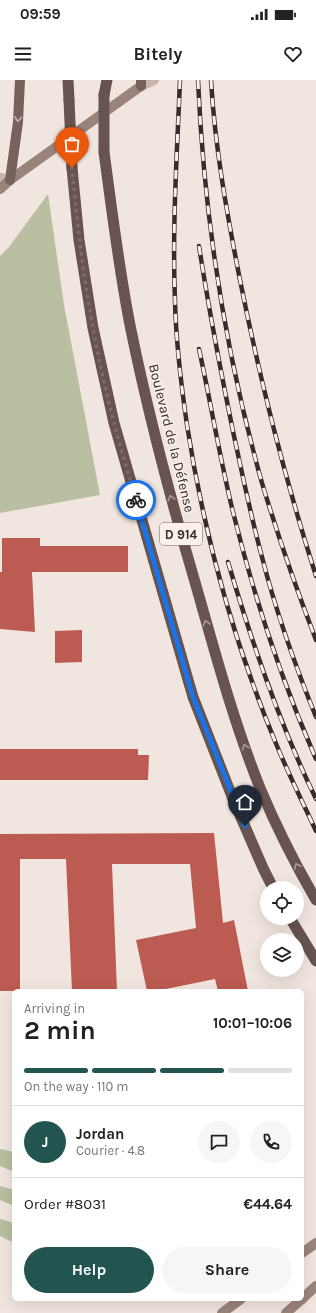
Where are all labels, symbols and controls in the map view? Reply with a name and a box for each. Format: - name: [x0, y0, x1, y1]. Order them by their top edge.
- text: 09:59: [20, 5, 61, 23]
- icon: menu: [12, 43, 34, 65]
- text: Bitely: [134, 43, 182, 65]
- icon: heart: [282, 43, 304, 65]
- one-way arrow: [14, 116, 23, 122]
- pin: [55, 127, 89, 168]
- icon: bag: [61, 133, 83, 155]
- street label: Boulevard de la Défense: [145, 362, 198, 514]
- courier: [116, 480, 156, 520]
- icon: bike: [125, 489, 147, 511]
- one-way arrow: [167, 495, 176, 502]
- road number: D 914: [160, 523, 202, 545]
- one-way arrow: [202, 620, 211, 627]
- one-way arrow: [241, 744, 250, 751]
- pin: [228, 785, 262, 826]
- icon: home: [234, 791, 256, 813]
- one-way arrow: [294, 863, 302, 870]
- map controls: [260, 881, 304, 977]
- button: locate: [260, 881, 304, 925]
- button: layers: [260, 933, 304, 977]
- text: Arriving in: [24, 1001, 85, 1016]
- text: 10:01–10:06: [213, 1014, 292, 1032]
- text: 2 min: [24, 1015, 96, 1046]
- text: On the way · 110 m: [24, 1079, 129, 1094]
- button: chat: [198, 1121, 240, 1163]
- button: phone: [250, 1121, 292, 1163]
- text: Jordan: [76, 1125, 124, 1143]
- text: J: [42, 1133, 48, 1151]
- text: Courier · 4.8: [76, 1143, 145, 1158]
- text: Order #8031: [24, 1195, 106, 1213]
- text: €44.64: [243, 1195, 292, 1213]
- button: Help: [24, 1247, 154, 1293]
- button: Share: [162, 1247, 292, 1293]

